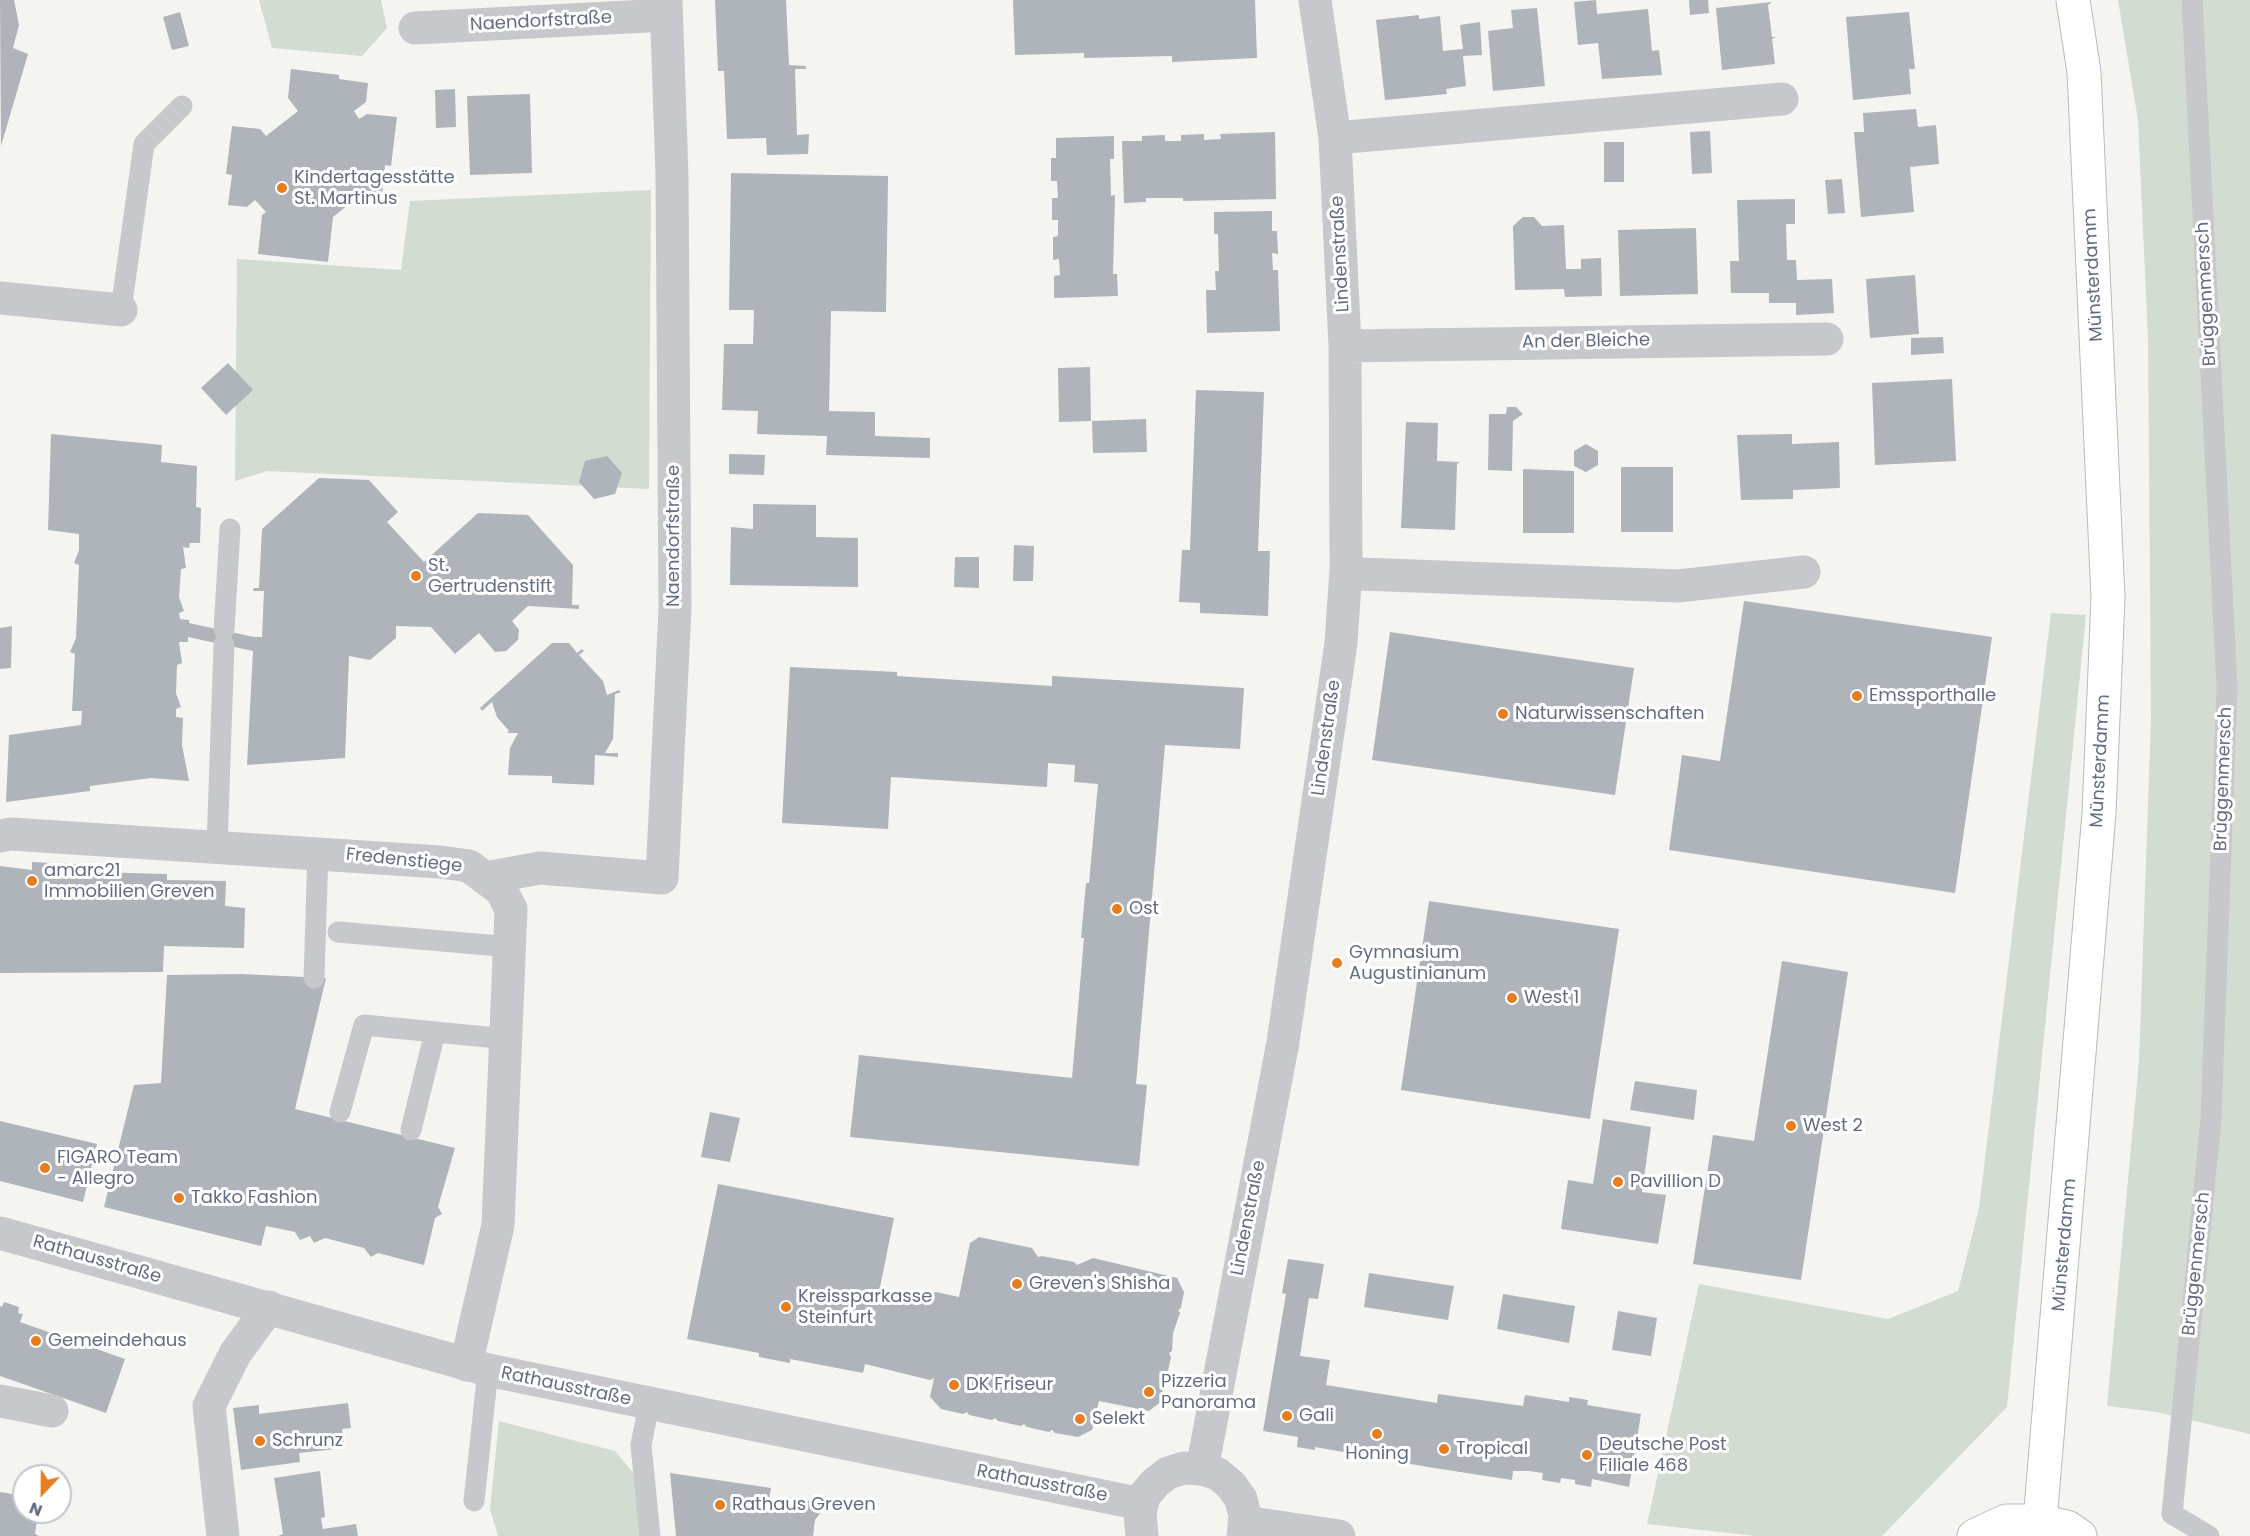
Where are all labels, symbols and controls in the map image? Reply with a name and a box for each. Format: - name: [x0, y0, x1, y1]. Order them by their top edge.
- street label: Naendorfstraße: [469, 7, 613, 37]
- place label: Kindertagesstätte St. Martinus: [294, 167, 455, 210]
- marker: Kindertagesstätte St. Martinus: [275, 181, 289, 195]
- street label: Lindenstraße: [1327, 195, 1355, 313]
- street label: Münsterdamm: [2080, 208, 2108, 342]
- street label: Brüggenmersch: [2192, 221, 2222, 367]
- street label: An der Bleiche: [1522, 330, 1650, 354]
- street label: Naendorfstraße: [663, 465, 685, 607]
- place label: St. Gertrudenstift: [428, 555, 552, 598]
- marker: St. Gertrudenstift: [409, 569, 423, 583]
- street label: Lindenstraße: [1308, 679, 1346, 797]
- place label: Emssporthalle: [1869, 685, 1996, 707]
- marker: Emssporthalle: [1850, 689, 1864, 703]
- street label: Münsterdamm: [2087, 694, 2115, 828]
- place label: Naturwissenschaften: [1515, 703, 1704, 725]
- street label: Brüggenmersch: [2211, 706, 2237, 852]
- marker: Naturwissenschaften: [1496, 707, 1510, 721]
- street label: Fredenstiege: [345, 844, 463, 878]
- place label: amarc21 Immobilien Greven: [44, 860, 215, 902]
- marker: amarc21 Immobilien Greven: [25, 874, 39, 888]
- place label: Ost: [1129, 898, 1159, 920]
- marker: Ost: [1110, 902, 1124, 916]
- place label: Gymnasium Augustinianum: [1349, 942, 1486, 984]
- marker: Gymnasium Augustinianum: [1330, 956, 1344, 970]
- place label: West 1: [1524, 987, 1579, 1009]
- marker: West 1: [1505, 991, 1519, 1005]
- place label: West 2: [1803, 1115, 1863, 1137]
- marker: West 2: [1784, 1119, 1798, 1133]
- place label: FIGARO Team - Allegro: [57, 1147, 178, 1190]
- street label: Lindenstraße: [1227, 1159, 1271, 1277]
- marker: FIGARO Team - Allegro: [38, 1161, 52, 1175]
- place label: Pavillion D: [1630, 1171, 1721, 1193]
- marker: Pavillion D: [1611, 1175, 1625, 1189]
- street label: Münsterdamm: [2048, 1177, 2082, 1313]
- place label: Takko Fashion: [191, 1187, 317, 1209]
- marker: Takko Fashion: [172, 1191, 186, 1205]
- street label: Brüggenmersch: [2179, 1191, 2215, 1337]
- street label: Rathausstraße: [30, 1231, 164, 1289]
- place label: Greven's Shisha: [1029, 1273, 1170, 1295]
- marker: Greven's Shisha: [1010, 1277, 1024, 1291]
- place label: Kreissparkasse Steinfurt: [798, 1286, 932, 1328]
- marker: Kreissparkasse Steinfurt: [779, 1300, 793, 1314]
- place label: Gemeindehaus: [48, 1330, 187, 1352]
- marker: Gemeindehaus: [29, 1334, 43, 1348]
- street label: Rathausstraße: [499, 1363, 633, 1411]
- place label: Pizzeria Panorama: [1161, 1371, 1256, 1414]
- place label: DK Friseur: [966, 1374, 1053, 1396]
- marker: DK Friseur: [947, 1378, 961, 1392]
- marker: Pizzeria Panorama: [1142, 1385, 1156, 1399]
- place label: Gali: [1299, 1405, 1334, 1427]
- place label: Selekt: [1092, 1408, 1145, 1430]
- marker: Gali: [1280, 1409, 1294, 1423]
- marker: Selekt: [1073, 1412, 1087, 1426]
- marker: Honing: [1370, 1427, 1384, 1441]
- place label: Schrunz: [272, 1430, 343, 1452]
- marker: Schrunz: [253, 1434, 267, 1448]
- place label: Deutsche Post Filiale 468: [1599, 1434, 1727, 1476]
- place label: Tropical: [1456, 1438, 1528, 1460]
- marker: Tropical: [1437, 1442, 1451, 1456]
- place label: Honing: [1345, 1443, 1409, 1465]
- marker: Deutsche Post Filiale 468: [1580, 1448, 1594, 1462]
- street label: Rathausstraße: [975, 1461, 1109, 1507]
- north arrow: [12, 1464, 72, 1524]
- place label: Rathaus Greven: [732, 1494, 876, 1516]
- text: N: [26, 1496, 46, 1522]
- marker: Rathaus Greven: [713, 1498, 727, 1512]

